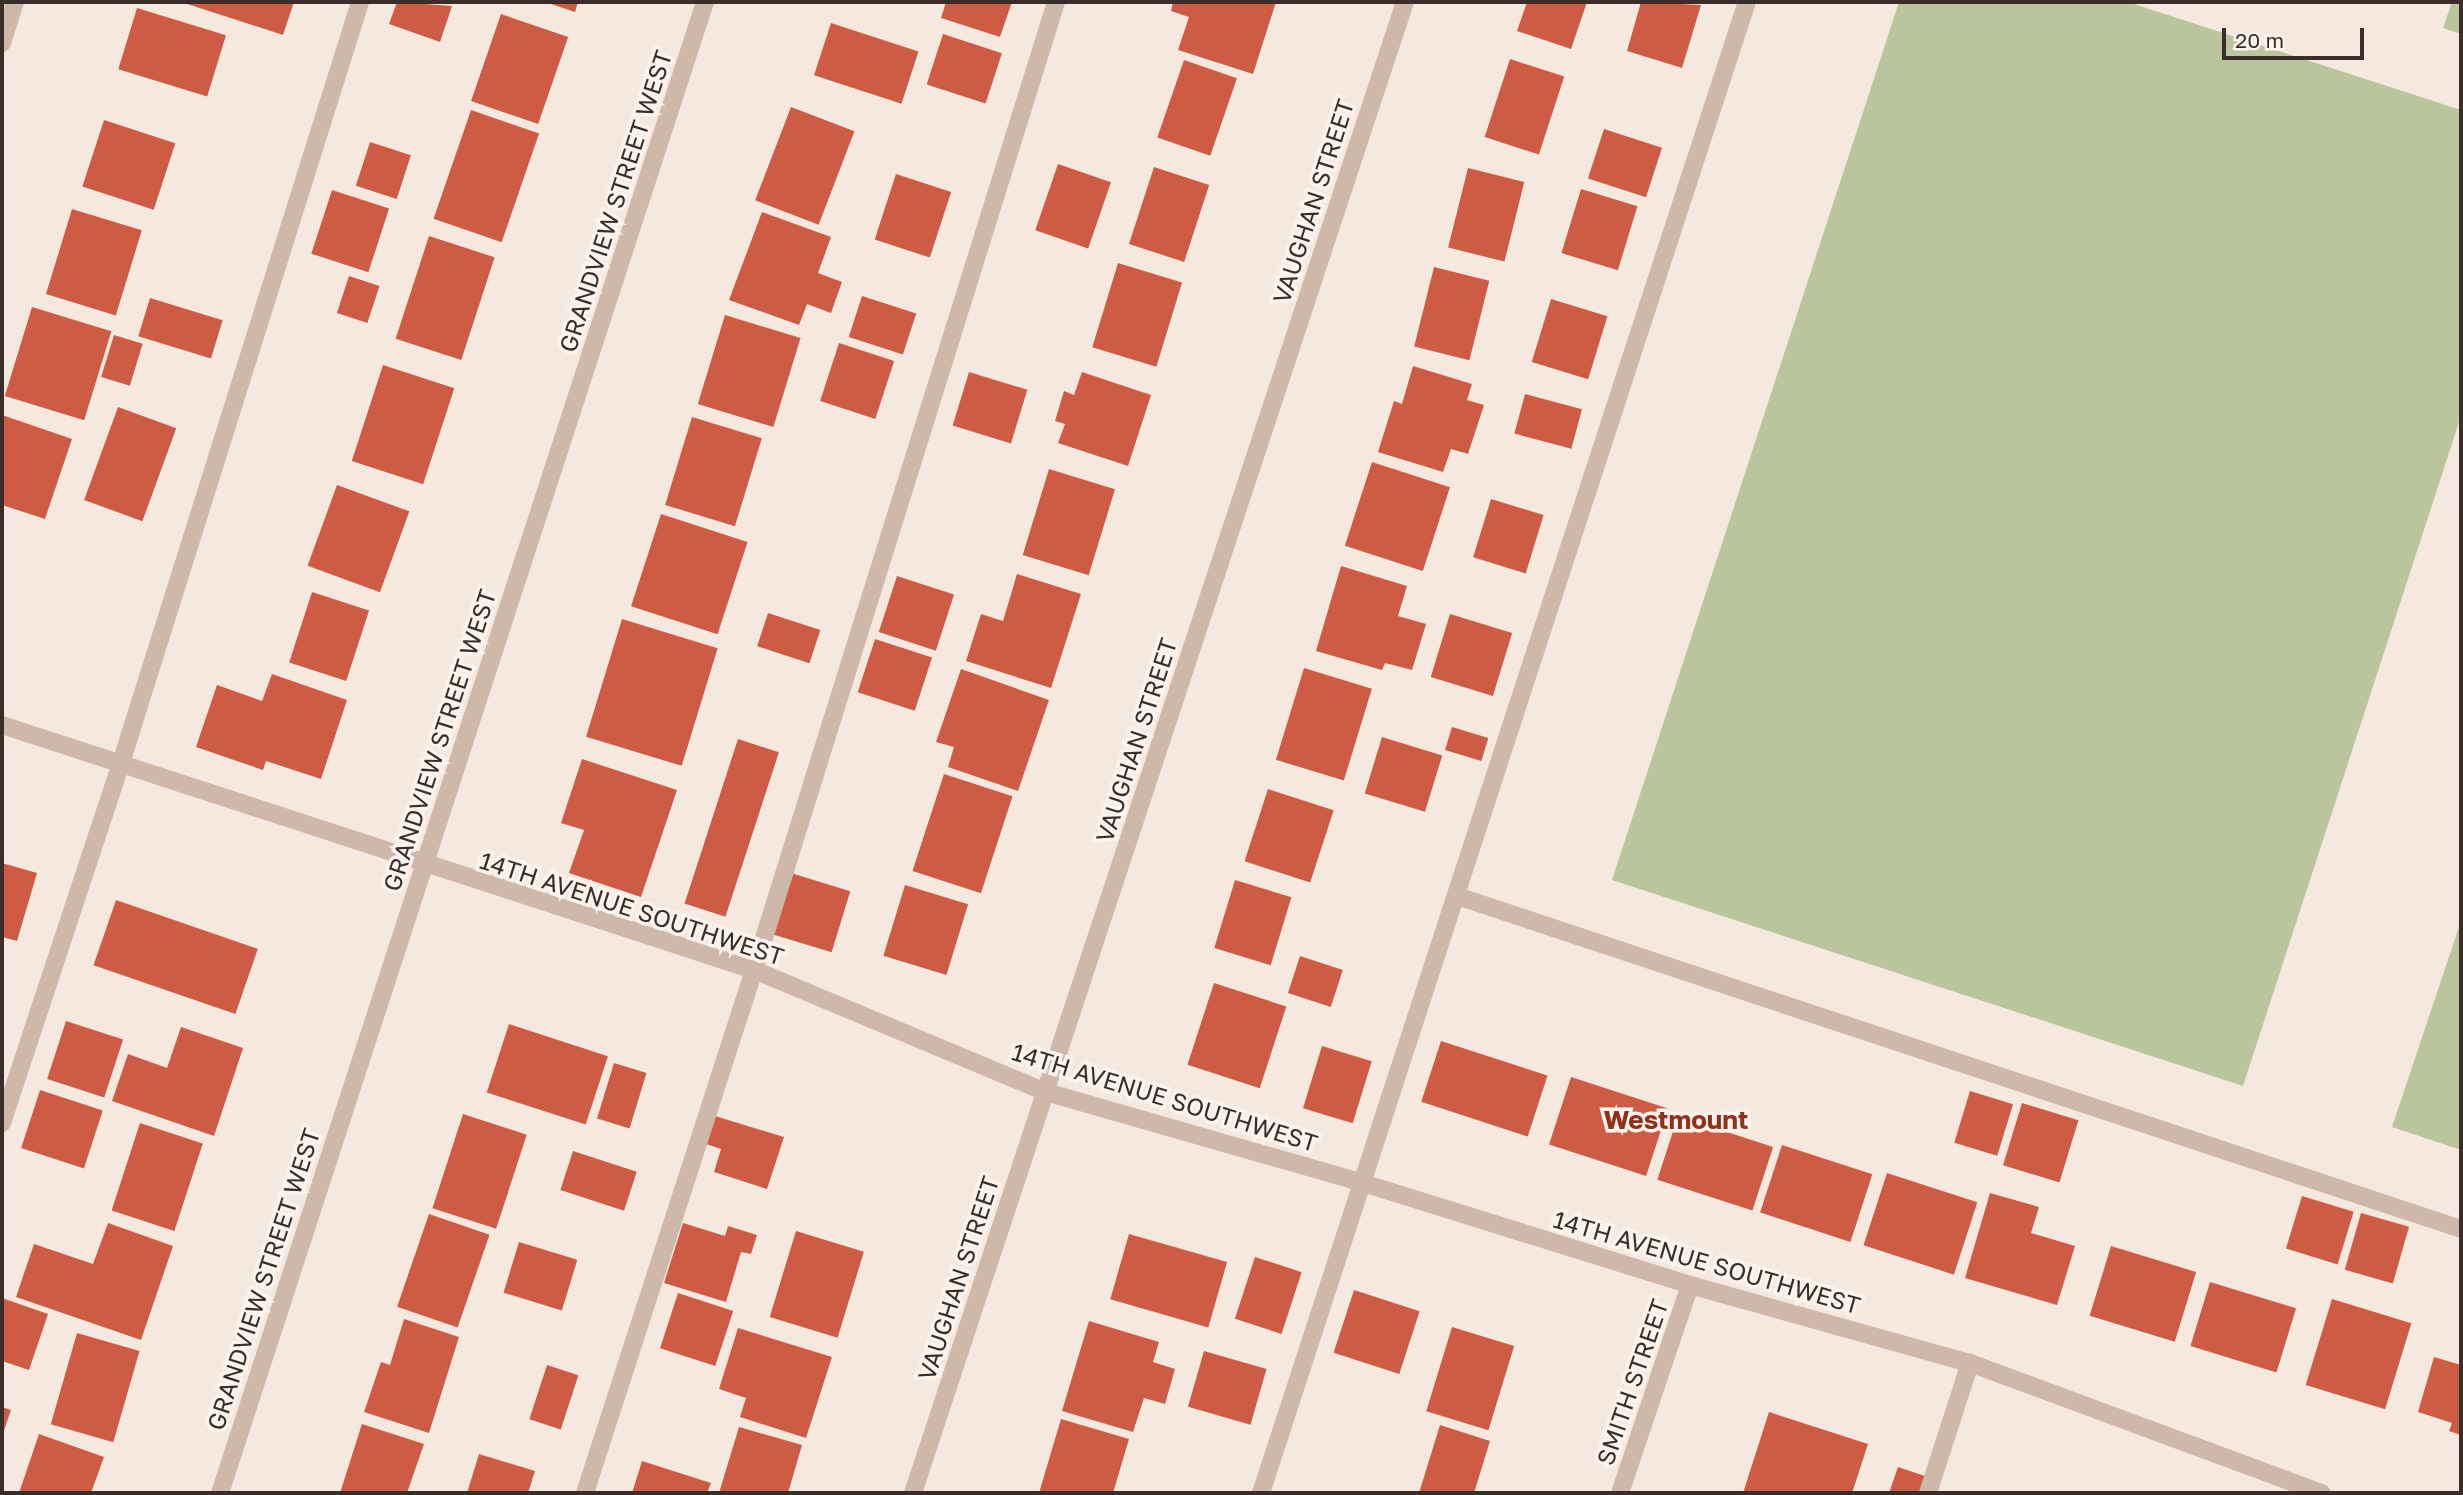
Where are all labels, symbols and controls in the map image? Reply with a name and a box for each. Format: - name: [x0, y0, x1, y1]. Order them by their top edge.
- scale bar: [2225, 14, 2367, 58]
- text: 20 m: [2235, 27, 2284, 53]
- street label: GRANDVIEW STREET WEST: [553, 46, 677, 356]
- street label: VAUGHAN STREET: [1266, 95, 1360, 307]
- street label: GRANDVIEW STREET WEST: [377, 585, 501, 895]
- street label: VAUGHAN STREET: [1089, 634, 1183, 846]
- street label: 14TH AVENUE SOUTHWEST: [476, 845, 788, 971]
- street label: 14TH AVENUE SOUTHWEST: [1009, 1037, 1321, 1157]
- district label: Westmount: [1604, 1104, 1748, 1136]
- street label: GRANDVIEW STREET WEST: [201, 1124, 325, 1434]
- street label: VAUGHAN STREET: [911, 1172, 1005, 1384]
- street label: 14TH AVENUE SOUTHWEST: [1550, 1204, 1864, 1320]
- street label: SMITH STREET: [1590, 1295, 1674, 1469]

